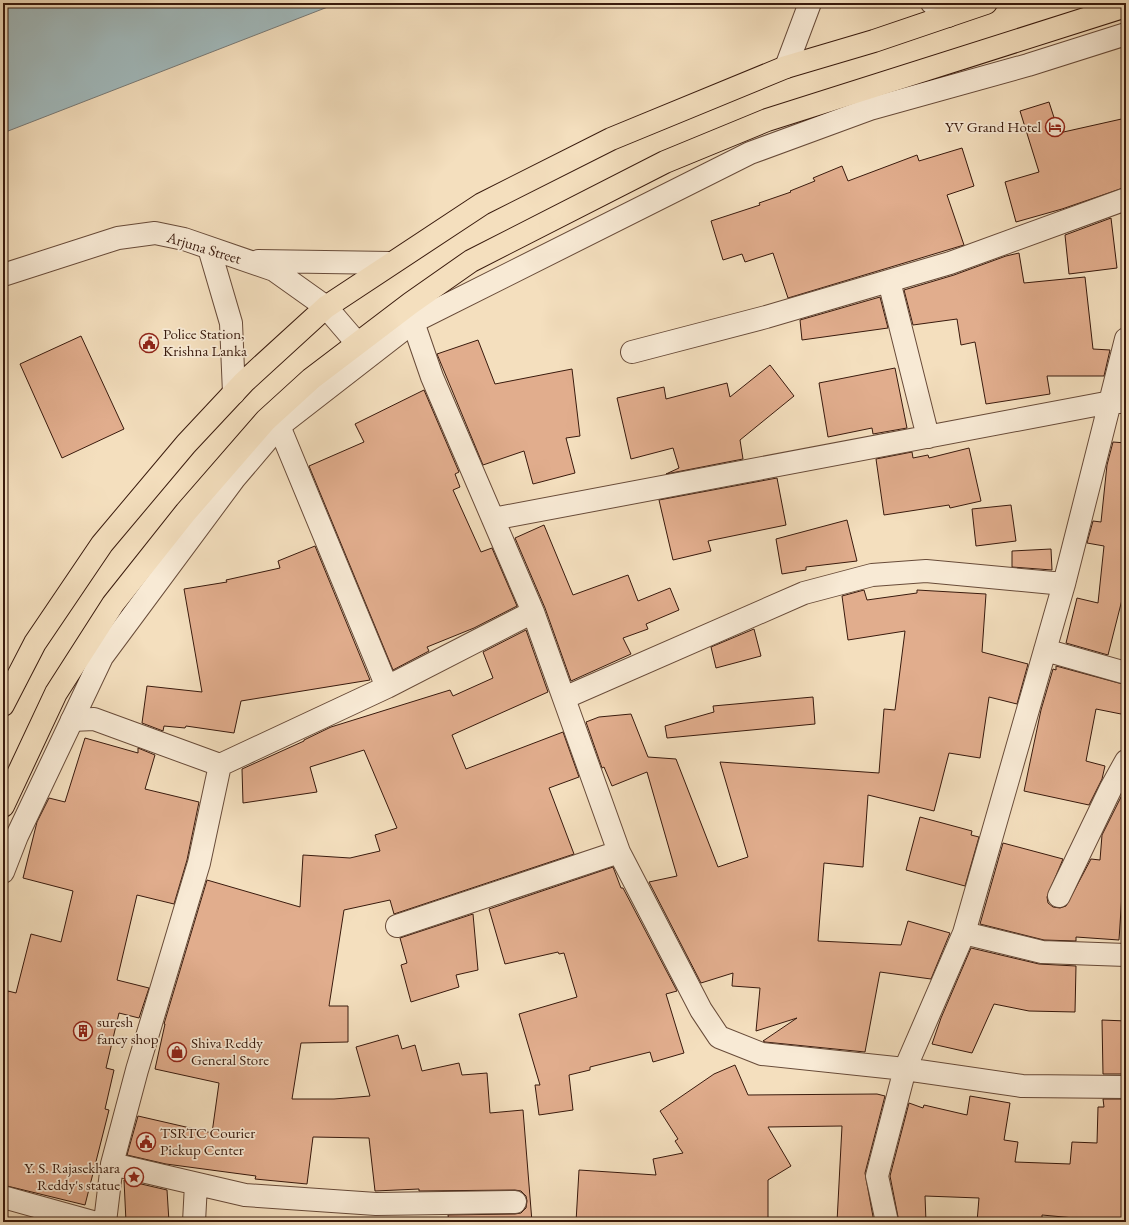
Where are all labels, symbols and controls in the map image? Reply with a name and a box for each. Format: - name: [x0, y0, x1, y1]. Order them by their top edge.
- hotel icon: YV Grand Hotel: [1044, 116, 1066, 138]
- place label: YV Grand Hotel: [945, 117, 1041, 136]
- street label: Arjuna Street: [164, 227, 244, 268]
- place label: Police Station, Krishna Lanka: [163, 324, 247, 360]
- public building icon: Police Station, Krishna Lanka: [138, 332, 160, 354]
- place label: suresh fancy shop: [97, 1012, 159, 1048]
- building icon: suresh fancy shop: [72, 1020, 94, 1042]
- place label: Shiva Reddy General Store: [191, 1033, 269, 1069]
- shop icon: Shiva Reddy General Store: [166, 1041, 188, 1063]
- place label: TSRTC Courier Pickup Center: [160, 1123, 255, 1159]
- public building icon: TSRTC Courier Pickup Center: [135, 1131, 157, 1153]
- place label: Y. S. Rajasekhara Reddy's statue: [24, 1158, 120, 1194]
- place icon: Y. S. Rajasekhara Reddy's statue: [123, 1166, 145, 1188]

